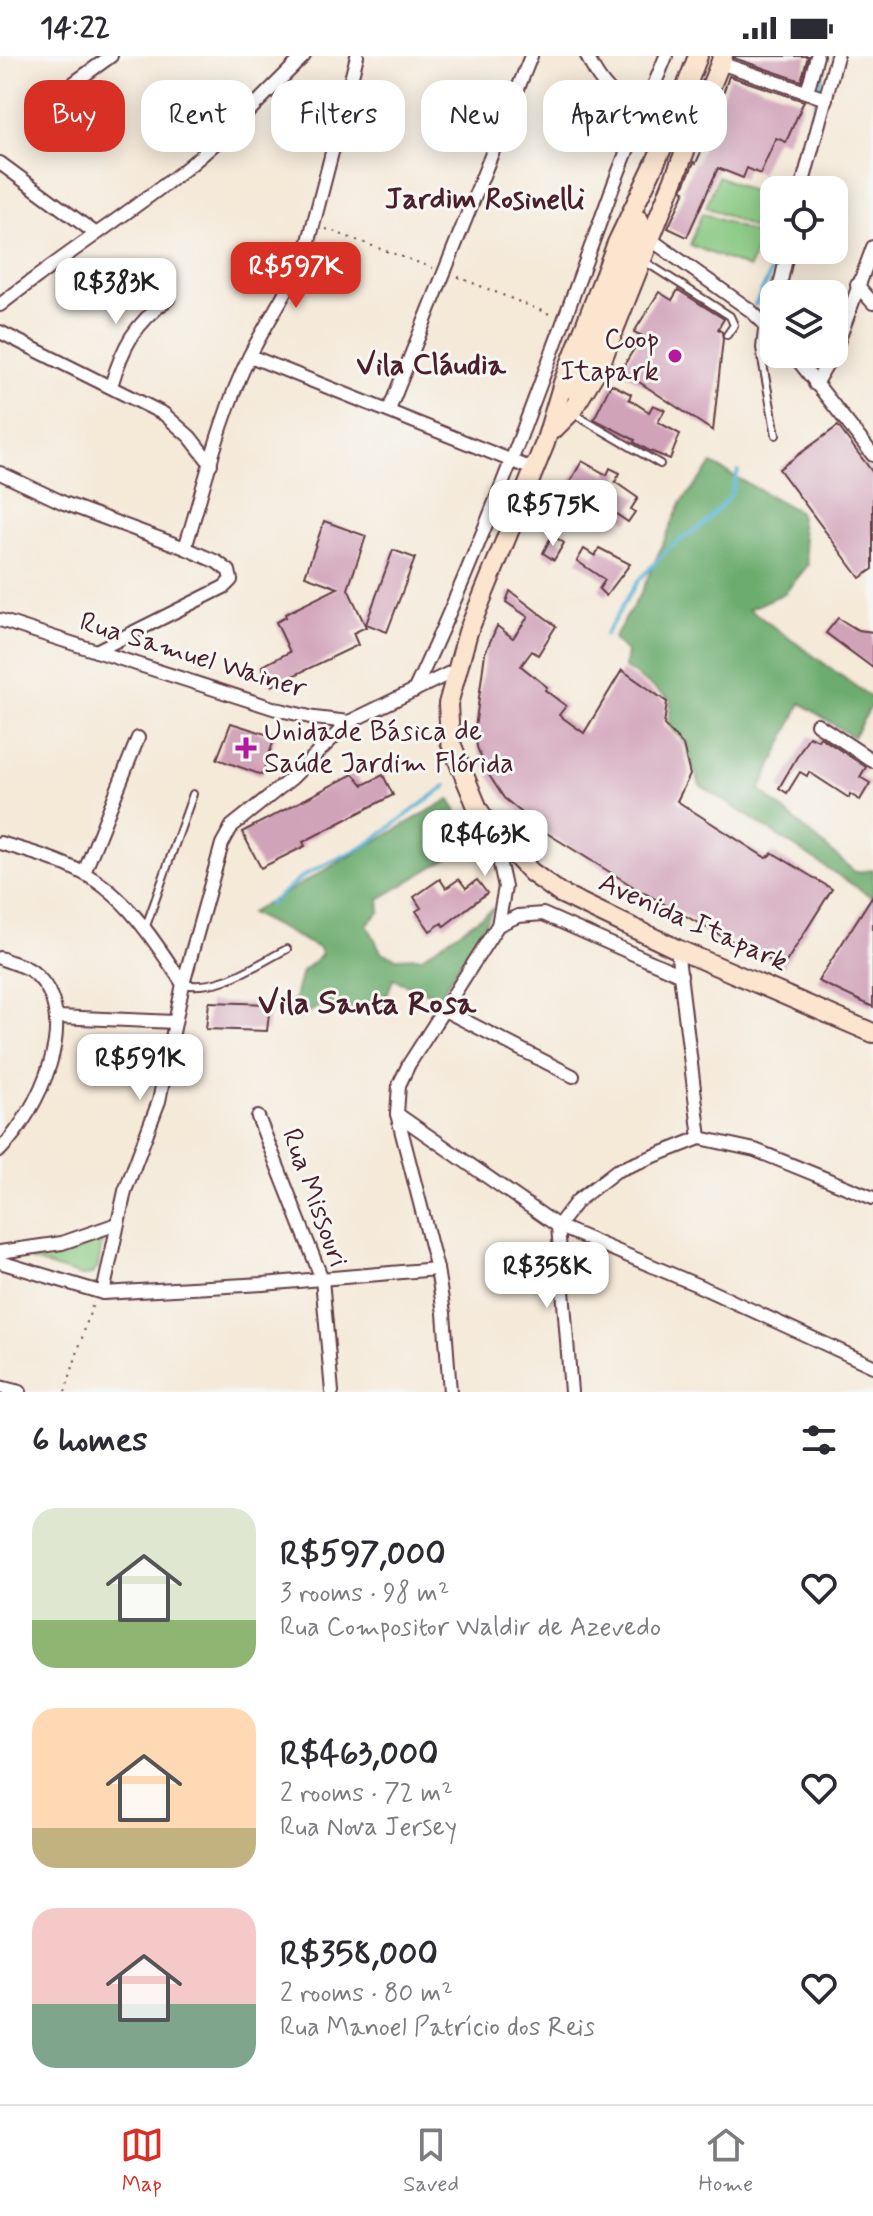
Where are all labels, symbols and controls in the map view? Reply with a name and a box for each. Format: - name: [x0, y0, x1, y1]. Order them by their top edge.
- text: 14:22: [40, 9, 110, 48]
- chip: Buy: [24, 80, 125, 152]
- chip: Rent: [141, 80, 255, 152]
- chip: Filters: [271, 80, 405, 152]
- chip: New: [421, 80, 527, 152]
- chip: Apartment: [543, 80, 727, 152]
- map controls: [760, 176, 848, 368]
- button: locate: [760, 176, 848, 264]
- district label: Jardim Rosinelli: [385, 180, 585, 219]
- pin: R$597K: [231, 242, 361, 310]
- text: R$597K: [249, 251, 343, 285]
- pin: R$383K: [51, 258, 181, 326]
- text: R$383K: [73, 267, 159, 301]
- button: layers: [760, 280, 848, 368]
- place label: Coop Itapark: [560, 322, 659, 391]
- district label: Vila Cláudia: [356, 346, 507, 385]
- marker: Coop Itapark: [666, 347, 684, 365]
- pin: R$575K: [488, 480, 618, 548]
- text: R$575K: [507, 489, 599, 523]
- street label: Rua Samuel Wainer: [75, 604, 312, 708]
- place label: Unidade Básica de Saúde Jardim Flórida: [264, 714, 514, 783]
- marker: Unidade Básica de Saúde Jardim Flórida: [235, 737, 257, 759]
- pin: R$463K: [420, 810, 550, 878]
- text: R$463K: [441, 819, 529, 853]
- street label: Avenida Itapark: [593, 865, 793, 981]
- district label: Vila Santa Rosa: [258, 983, 477, 1025]
- pin: R$591K: [75, 1034, 205, 1102]
- text: R$591K: [95, 1043, 185, 1077]
- street label: Rua Missouri: [272, 1124, 356, 1272]
- pin: R$358K: [482, 1242, 612, 1310]
- text: R$358K: [503, 1251, 591, 1285]
- text: 6 homes: [32, 1418, 147, 1463]
- icon: filters: [797, 1418, 841, 1462]
- text: R$597,000: [280, 1532, 446, 1577]
- icon: home: [96, 1540, 192, 1636]
- icon: heart: [797, 1566, 841, 1610]
- text: 3 rooms · 98 m²: [280, 1577, 449, 1611]
- text: Rua Compositor Waldir de Azevedo: [280, 1611, 661, 1645]
- text: R$463,000: [280, 1732, 439, 1777]
- icon: home: [96, 1740, 192, 1836]
- icon: heart: [797, 1766, 841, 1810]
- text: 2 rooms · 72 m²: [280, 1777, 453, 1811]
- text: Rua Nova Jersey: [280, 1811, 457, 1845]
- text: R$358,000: [280, 1932, 438, 1977]
- icon: home: [96, 1940, 192, 2036]
- icon: heart: [797, 1966, 841, 2010]
- text: 2 rooms · 80 m²: [280, 1977, 453, 2011]
- text: Rua Manoel Patrício dos Reis: [280, 2011, 595, 2045]
- tab: Map: [120, 2123, 164, 2199]
- tab: Saved: [403, 2123, 459, 2199]
- tab: Home: [699, 2123, 753, 2199]

